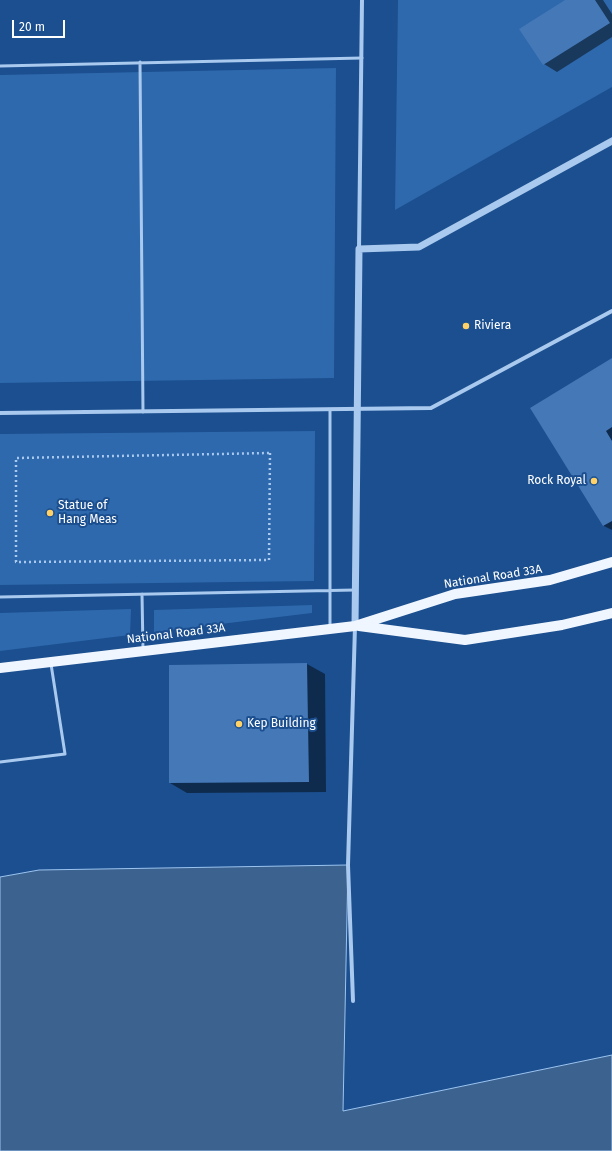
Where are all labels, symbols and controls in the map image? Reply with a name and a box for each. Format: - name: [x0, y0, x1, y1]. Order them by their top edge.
- scale bar: [14, 12, 67, 38]
- text: 20 m: [19, 20, 45, 34]
- place label: Riviera: [474, 319, 511, 333]
- marker: Riviera: [461, 321, 471, 331]
- place label: Rock Royal: [527, 474, 586, 488]
- marker: Rock Royal: [589, 476, 599, 486]
- place label: Statue of Hang Meas: [58, 499, 117, 527]
- marker: Statue of Hang Meas: [45, 508, 55, 518]
- street label: National Road 33A: [443, 562, 543, 592]
- street label: National Road 33A: [126, 621, 226, 647]
- place label: Kep Building: [247, 717, 316, 731]
- marker: Kep Building: [234, 719, 244, 729]

